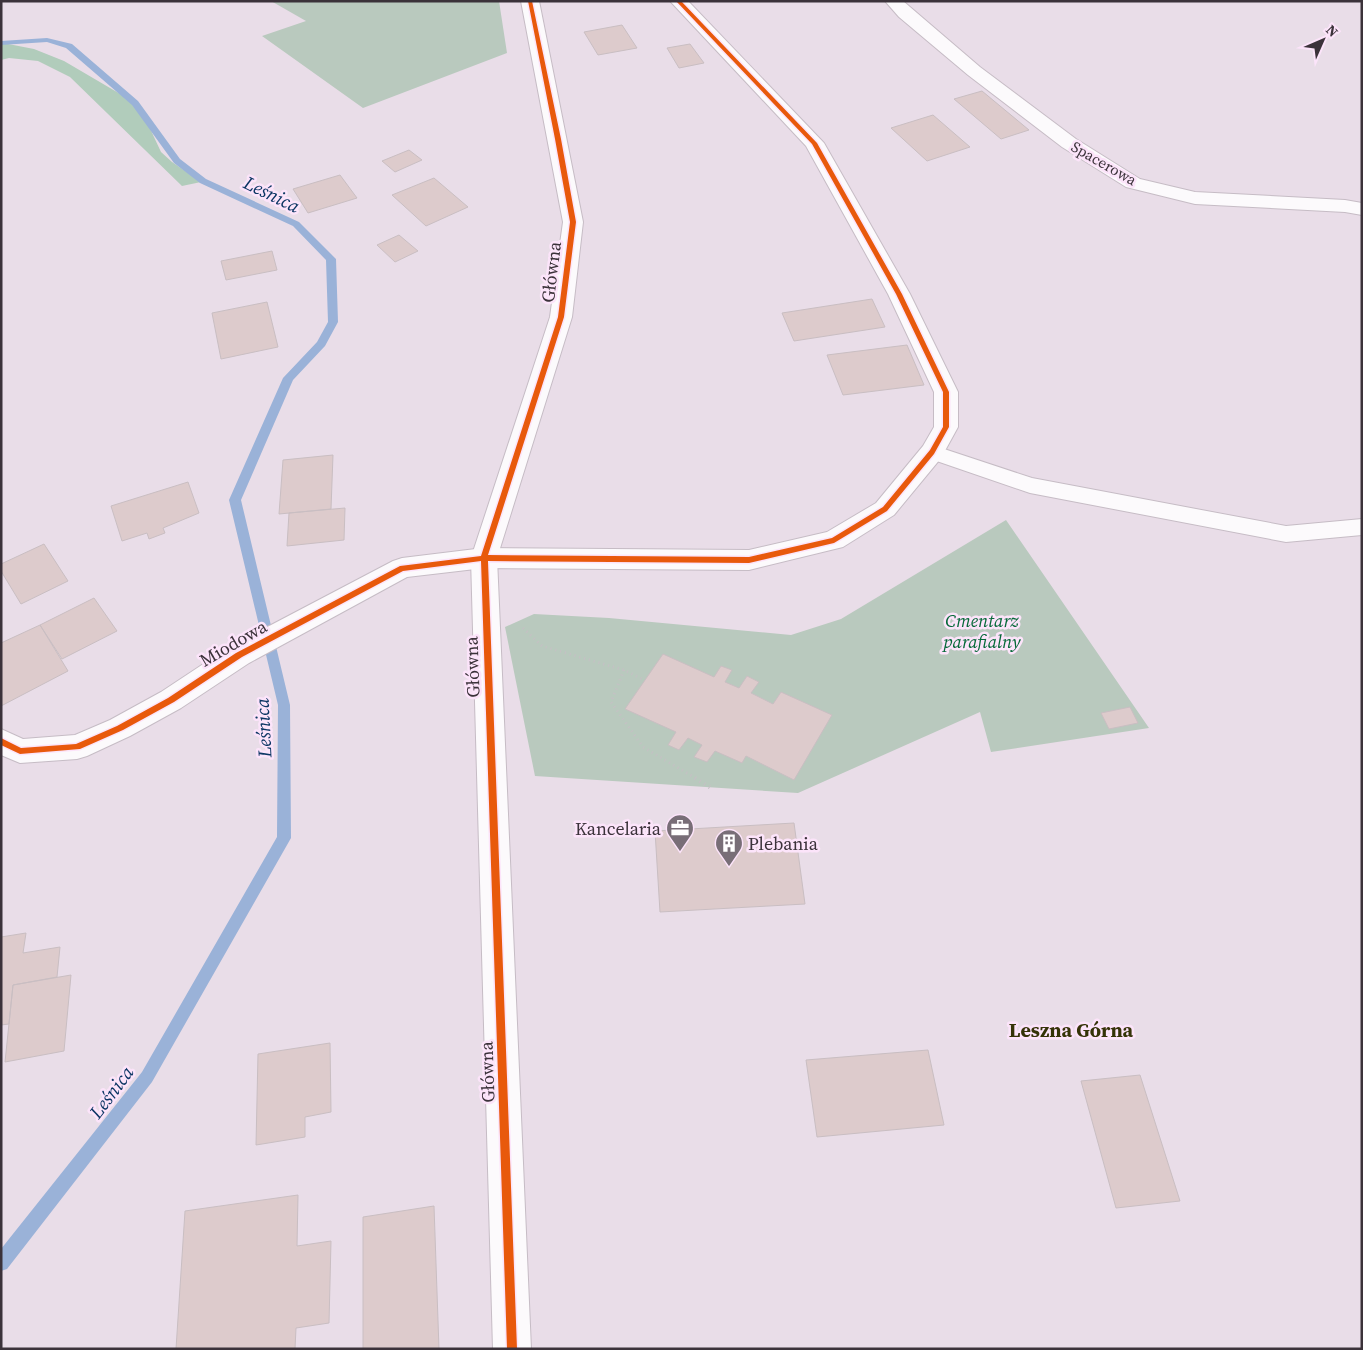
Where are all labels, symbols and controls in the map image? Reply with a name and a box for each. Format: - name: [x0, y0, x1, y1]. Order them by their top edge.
- north arrow: [1298, 15, 1348, 65]
- text: N: [1322, 20, 1343, 41]
- street label: Spacerowa: [1067, 136, 1141, 190]
- water label: Leśnica: [239, 169, 305, 219]
- street label: Główna: [535, 239, 567, 304]
- park label: Cmentarz parafialny: [941, 608, 1021, 654]
- street label: Miodowa: [195, 613, 272, 672]
- street label: Główna: [458, 635, 486, 698]
- water label: Leśnica: [248, 698, 278, 759]
- office icon: Kancelaria: [665, 813, 695, 852]
- place label: Kancelaria: [575, 816, 662, 841]
- building icon: Plebania: [714, 828, 744, 867]
- place label: Plebania: [748, 831, 819, 856]
- district label: Leszna Górna: [1009, 1016, 1134, 1044]
- street label: Główna: [473, 1040, 501, 1103]
- water label: Leśnica: [82, 1060, 139, 1124]

